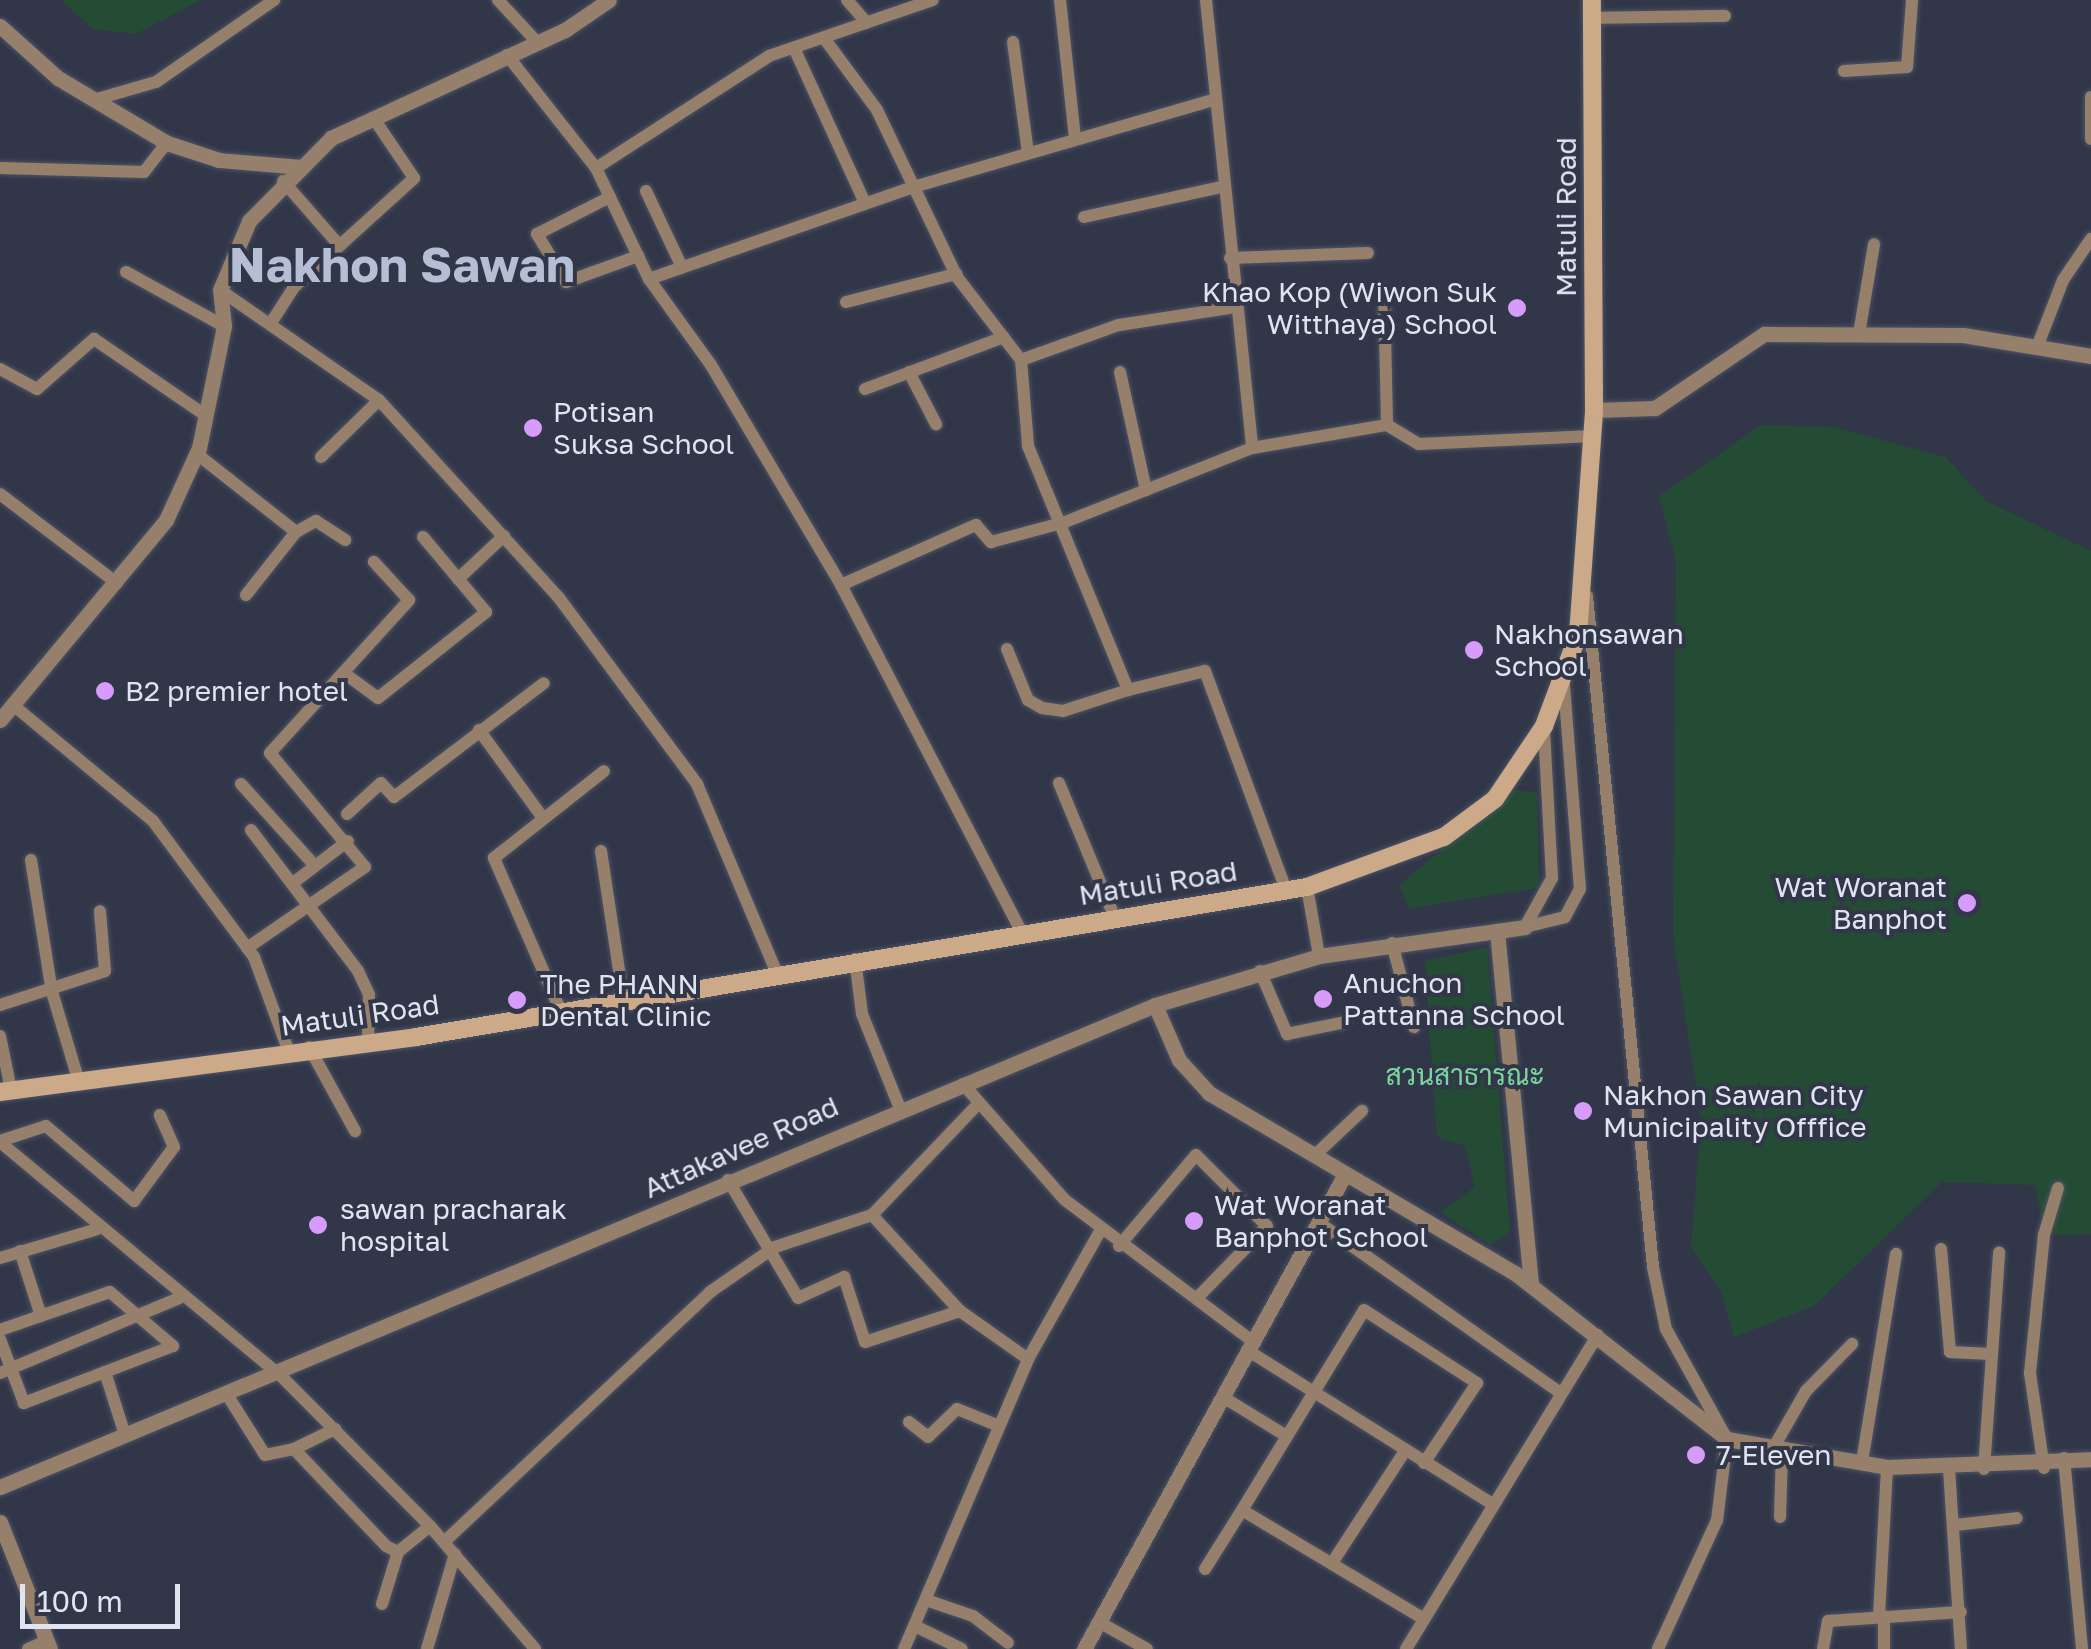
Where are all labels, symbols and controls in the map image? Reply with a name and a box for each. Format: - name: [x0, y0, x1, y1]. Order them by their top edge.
- street label: Matuli Road: [1549, 137, 1583, 297]
- district label: Nakhon Sawan: [229, 236, 575, 294]
- place label: Khao Kop (Wiwon Suk Witthaya) School: [1202, 275, 1497, 341]
- marker: Khao Kop (Wiwon Suk Witthaya) School: [1506, 297, 1528, 319]
- place label: Potisan Suksa School: [553, 395, 734, 461]
- marker: Potisan Suksa School: [522, 417, 544, 439]
- place label: Nakhonsawan School: [1494, 617, 1684, 683]
- marker: Nakhonsawan School: [1463, 639, 1485, 661]
- place label: B2 premier hotel: [125, 674, 348, 708]
- marker: B2 premier hotel: [94, 680, 116, 702]
- street label: Matuli Road: [1076, 854, 1240, 912]
- place label: Wat Woranat Banphot: [1775, 870, 1947, 936]
- marker: Wat Woranat Banphot: [1956, 892, 1978, 914]
- place label: Anuchon Pattanna School: [1343, 966, 1565, 1032]
- place label: The PHANN Dental Clinic: [540, 967, 711, 1033]
- street label: Matuli Road: [279, 987, 441, 1043]
- marker: The PHANN Dental Clinic: [504, 987, 530, 1013]
- marker: Anuchon Pattanna School: [1312, 988, 1334, 1010]
- park label: สวนสาธารณะ: [1386, 1058, 1544, 1092]
- place label: Nakhon Sawan City Municipality Offfice: [1603, 1078, 1866, 1144]
- street label: Attakavee Road: [638, 1089, 844, 1205]
- marker: Nakhon Sawan City Municipality Offfice: [1572, 1100, 1594, 1122]
- place label: Wat Woranat Banphot School: [1214, 1188, 1428, 1254]
- place label: sawan pracharak hospital: [340, 1192, 567, 1258]
- marker: Wat Woranat Banphot School: [1183, 1210, 1205, 1232]
- marker: sawan pracharak hospital: [305, 1212, 331, 1238]
- place label: 7-Eleven: [1716, 1438, 1831, 1472]
- marker: 7-Eleven: [1685, 1444, 1707, 1466]
- scale bar: [25, 1564, 185, 1626]
- text: 100 m: [37, 1583, 123, 1619]

